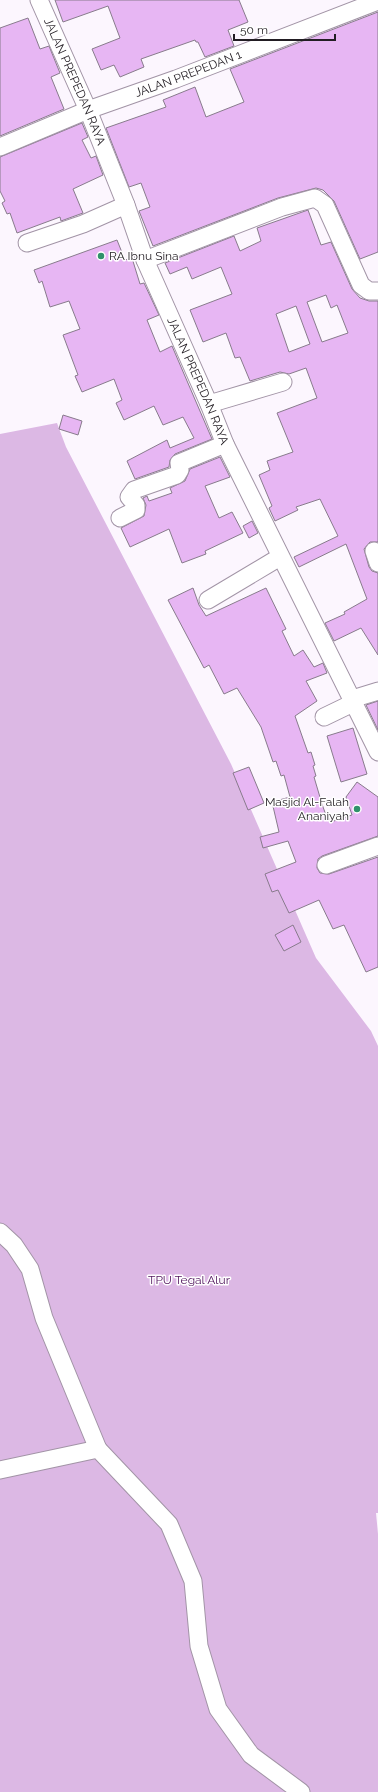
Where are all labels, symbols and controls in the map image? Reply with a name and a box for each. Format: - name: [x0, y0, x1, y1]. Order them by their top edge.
- street label: JALAN PREPEDAN RAYA: [41, 16, 108, 147]
- scale bar: [234, 16, 335, 42]
- text: 50 m: [240, 23, 268, 37]
- street label: JALAN PREPEDAN 1: [133, 47, 243, 100]
- place label: RA Ibnu Sina: [109, 249, 179, 263]
- marker: RA Ibnu Sina: [96, 251, 106, 261]
- street label: JALAN PREPEDAN RAYA: [164, 315, 232, 447]
- place label: Masjid Al-Falah Ananiyah: [265, 795, 349, 823]
- marker: Masjid Al-Falah Ananiyah: [352, 804, 362, 814]
- park label: TPU Tegal Alur: [148, 1273, 231, 1287]

